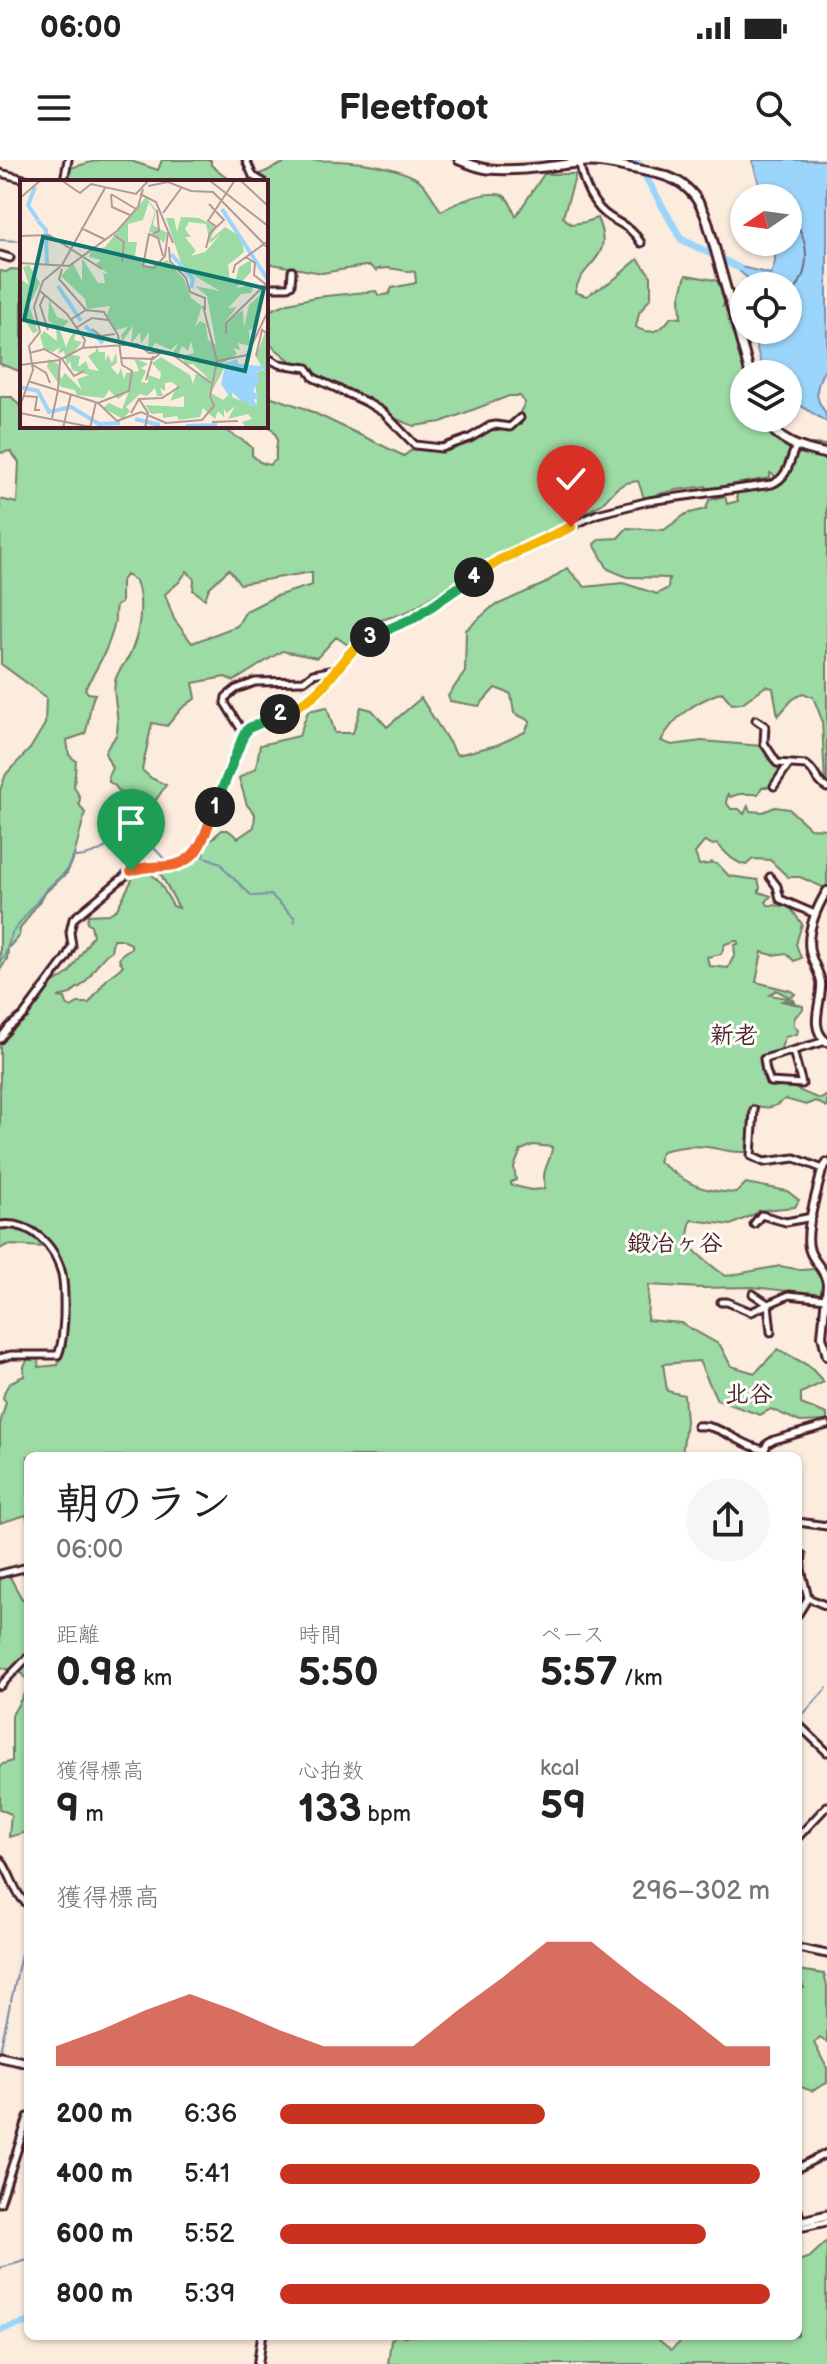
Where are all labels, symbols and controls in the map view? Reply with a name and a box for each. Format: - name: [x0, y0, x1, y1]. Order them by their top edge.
- text: 06:00: [40, 10, 121, 46]
- icon: menu: [32, 86, 76, 130]
- icon: search: [751, 86, 795, 130]
- text: Fleetfoot: [339, 87, 488, 130]
- inset map: [20, 180, 268, 428]
- north arrow: [730, 184, 802, 256]
- map controls: [730, 184, 802, 432]
- button: locate: [730, 272, 802, 344]
- button: layers: [730, 360, 802, 432]
- pin: [537, 445, 605, 527]
- icon: check: [549, 457, 593, 501]
- pin: 4: [454, 557, 494, 597]
- text: 4: [468, 563, 480, 590]
- pin: 3: [350, 617, 390, 657]
- text: 3: [364, 623, 376, 650]
- pin: 2: [260, 694, 300, 734]
- text: 2: [273, 700, 287, 727]
- pin: 1: [195, 787, 235, 827]
- pin: [97, 789, 165, 871]
- text: 1: [210, 793, 220, 820]
- icon: arrive: [109, 801, 153, 845]
- district label: 新老: [710, 1021, 758, 1050]
- district label: 鍛冶ヶ谷: [627, 1229, 723, 1258]
- district label: 北谷: [725, 1380, 773, 1409]
- text: 朝のラン: [56, 1478, 232, 1531]
- button: share: [686, 1478, 770, 1562]
- text: 06:00: [56, 1535, 123, 1566]
- text: 距離: [56, 1622, 100, 1649]
- text: 時間: [298, 1622, 342, 1649]
- text: ペース: [540, 1622, 605, 1649]
- text: 0.98: [56, 1649, 137, 1697]
- text: 5:50: [298, 1649, 379, 1697]
- text: 5:57: [540, 1649, 618, 1697]
- text: km: [137, 1665, 172, 1692]
- text: /km: [618, 1665, 663, 1692]
- text: kcal: [540, 1755, 579, 1782]
- text: 獲得標高: [56, 1758, 144, 1785]
- text: 心拍数: [298, 1758, 364, 1785]
- text: 59: [540, 1782, 587, 1830]
- text: 9: [56, 1785, 79, 1833]
- text: 133: [298, 1785, 362, 1833]
- text: m: [79, 1801, 104, 1828]
- text: bpm: [362, 1801, 411, 1828]
- text: 296–302 m: [631, 1876, 770, 1907]
- text: 獲得標高: [56, 1883, 160, 1914]
- text: 200 m: [56, 2099, 133, 2130]
- text: 6:36: [184, 2099, 237, 2130]
- text: 400 m: [56, 2159, 133, 2190]
- text: 5:41: [184, 2159, 230, 2190]
- text: 600 m: [56, 2219, 133, 2250]
- text: 5:52: [184, 2219, 234, 2250]
- text: 800 m: [56, 2279, 133, 2310]
- text: 5:39: [184, 2279, 235, 2310]

